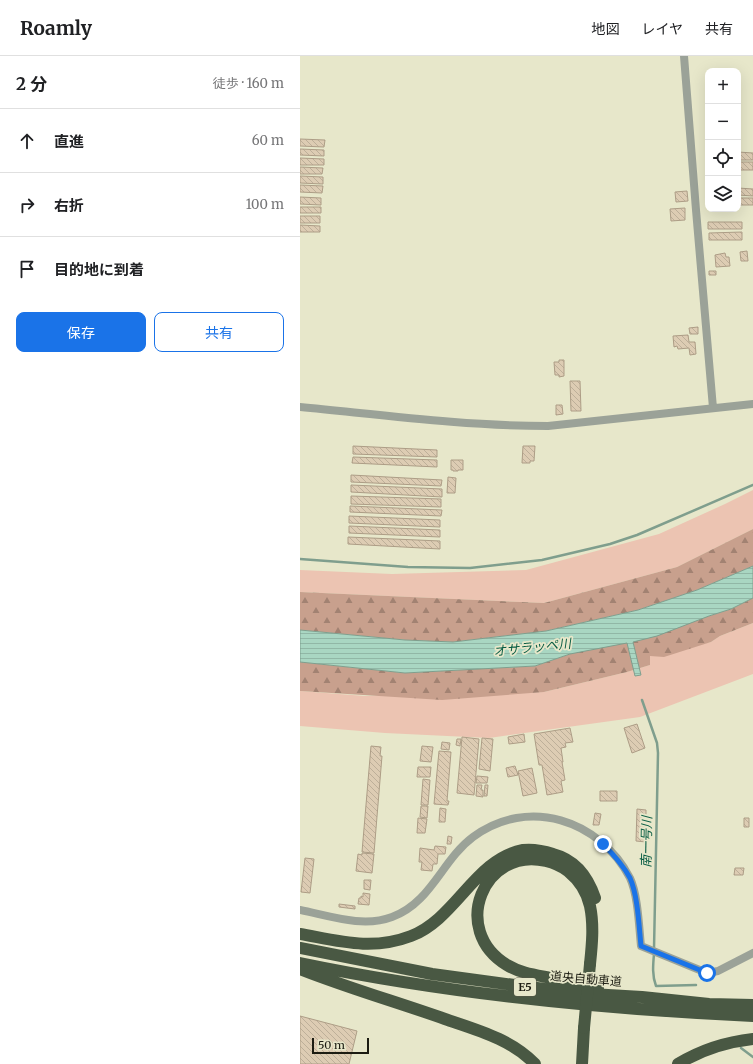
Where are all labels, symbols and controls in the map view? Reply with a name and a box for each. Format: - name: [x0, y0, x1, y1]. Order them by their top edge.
- text: Roamly: [20, 16, 92, 40]
- text: 地図: [591, 20, 619, 38]
- text: レイヤ: [641, 20, 683, 38]
- text: 共有: [705, 20, 733, 38]
- map controls: [705, 68, 741, 212]
- button: +: [705, 68, 741, 104]
- text: 2 分: [16, 73, 47, 95]
- text: 徒歩 · 160 m: [213, 75, 284, 92]
- button: −: [705, 104, 741, 140]
- icon: ahead: [16, 130, 38, 152]
- text: 直進: [54, 132, 84, 151]
- text: 60 m: [252, 132, 284, 149]
- button: locate: [705, 140, 741, 176]
- button: layers: [705, 176, 741, 212]
- icon: right: [16, 194, 38, 216]
- text: 右折: [54, 196, 84, 215]
- text: 100 m: [246, 196, 284, 213]
- icon: arrive: [16, 258, 38, 280]
- text: 目的地に到着: [54, 260, 144, 279]
- button: 保存: [16, 312, 146, 352]
- button: 共有: [154, 312, 284, 352]
- water label: オサラッペ川: [492, 635, 574, 660]
- water label: 南一号川: [638, 814, 655, 868]
- route end: [594, 835, 612, 853]
- route start: [698, 964, 716, 982]
- street label: 道央自動車道: [550, 968, 623, 989]
- road number: E5: [514, 978, 536, 996]
- scale bar: [312, 1036, 369, 1055]
- text: 50 m: [318, 1038, 345, 1052]

